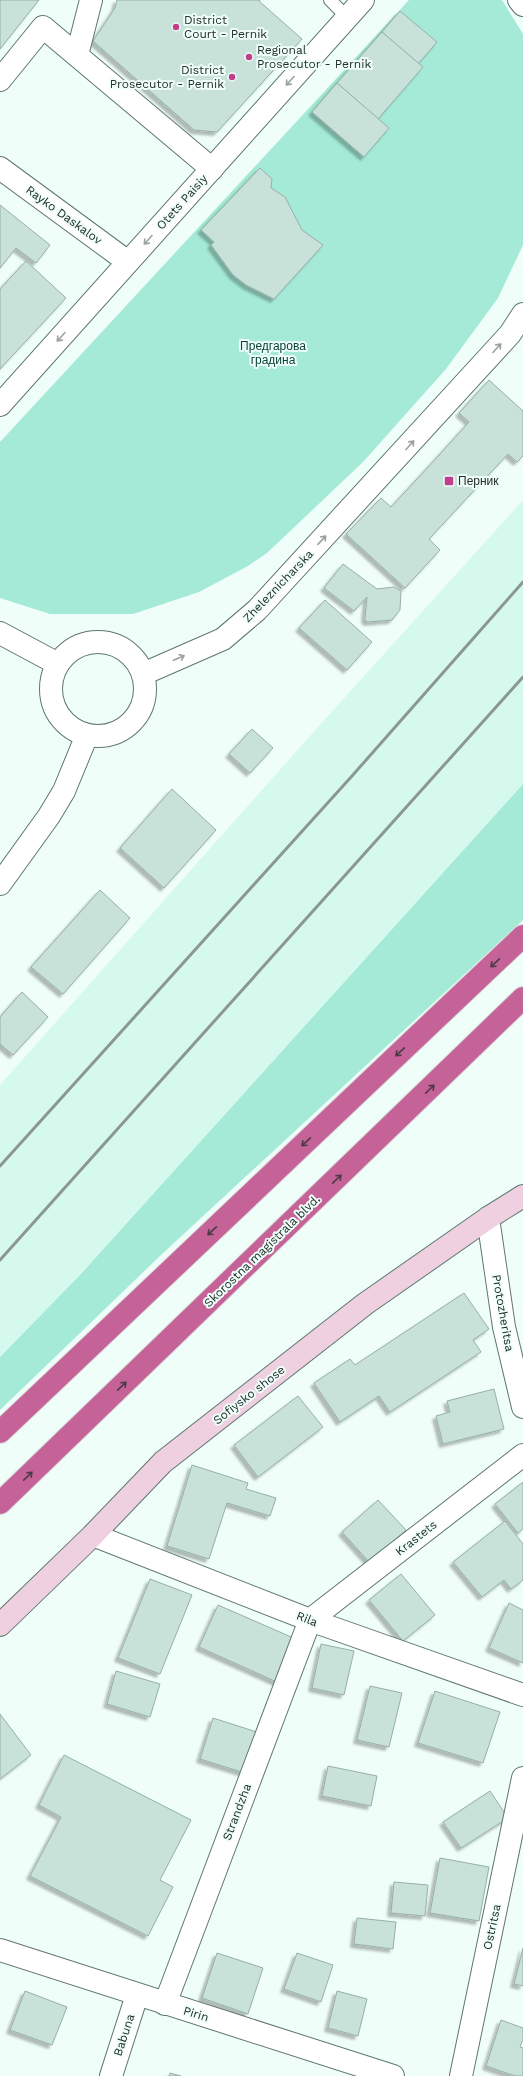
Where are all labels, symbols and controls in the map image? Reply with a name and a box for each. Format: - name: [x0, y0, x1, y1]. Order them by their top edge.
- place label: District Court - Pernik: [184, 13, 267, 41]
- marker: District Court - Pernik: [171, 22, 181, 32]
- place label: Regional Prosecutor - Pernik: [257, 43, 371, 71]
- marker: Regional Prosecutor - Pernik: [244, 52, 254, 62]
- place label: District Prosecutor - Pernik: [110, 63, 224, 91]
- marker: District Prosecutor - Pernik: [227, 72, 237, 82]
- one-way arrow: [286, 76, 295, 86]
- street label: Otets Paisiy: [154, 171, 211, 232]
- street label: Rayko Daskalov: [23, 183, 105, 248]
- one-way arrow: [143, 235, 152, 246]
- one-way arrow: [56, 332, 66, 342]
- park label: Предгарова градина: [240, 339, 306, 367]
- one-way arrow: [492, 344, 501, 354]
- one-way arrow: [405, 440, 415, 450]
- place label: Перник: [458, 474, 499, 488]
- marker: Перник: [443, 475, 455, 487]
- one-way arrow: [317, 535, 326, 545]
- street label: Zheleznicharska: [240, 547, 316, 625]
- one-way arrow: [172, 654, 184, 661]
- one-way arrow: [490, 958, 500, 968]
- one-way arrow: [395, 1048, 405, 1057]
- one-way arrow: [425, 1084, 435, 1093]
- one-way arrow: [301, 1137, 311, 1147]
- one-way arrow: [332, 1174, 342, 1184]
- street label: Skorostna magistrala blvd.: [201, 1192, 323, 1310]
- one-way arrow: [207, 1226, 217, 1236]
- street label: Protozheritsa: [489, 1273, 517, 1353]
- street label: Sofiysko shose: [210, 1363, 288, 1427]
- one-way arrow: [117, 1381, 127, 1391]
- one-way arrow: [23, 1471, 33, 1480]
- street label: Krastets: [392, 1517, 440, 1559]
- street label: Rila: [294, 1609, 320, 1629]
- street label: Strandzha: [220, 1781, 254, 1842]
- street label: Ostritsa: [480, 1903, 504, 1951]
- street label: Pirin: [182, 2004, 210, 2024]
- street label: Babuna: [111, 2012, 137, 2058]

